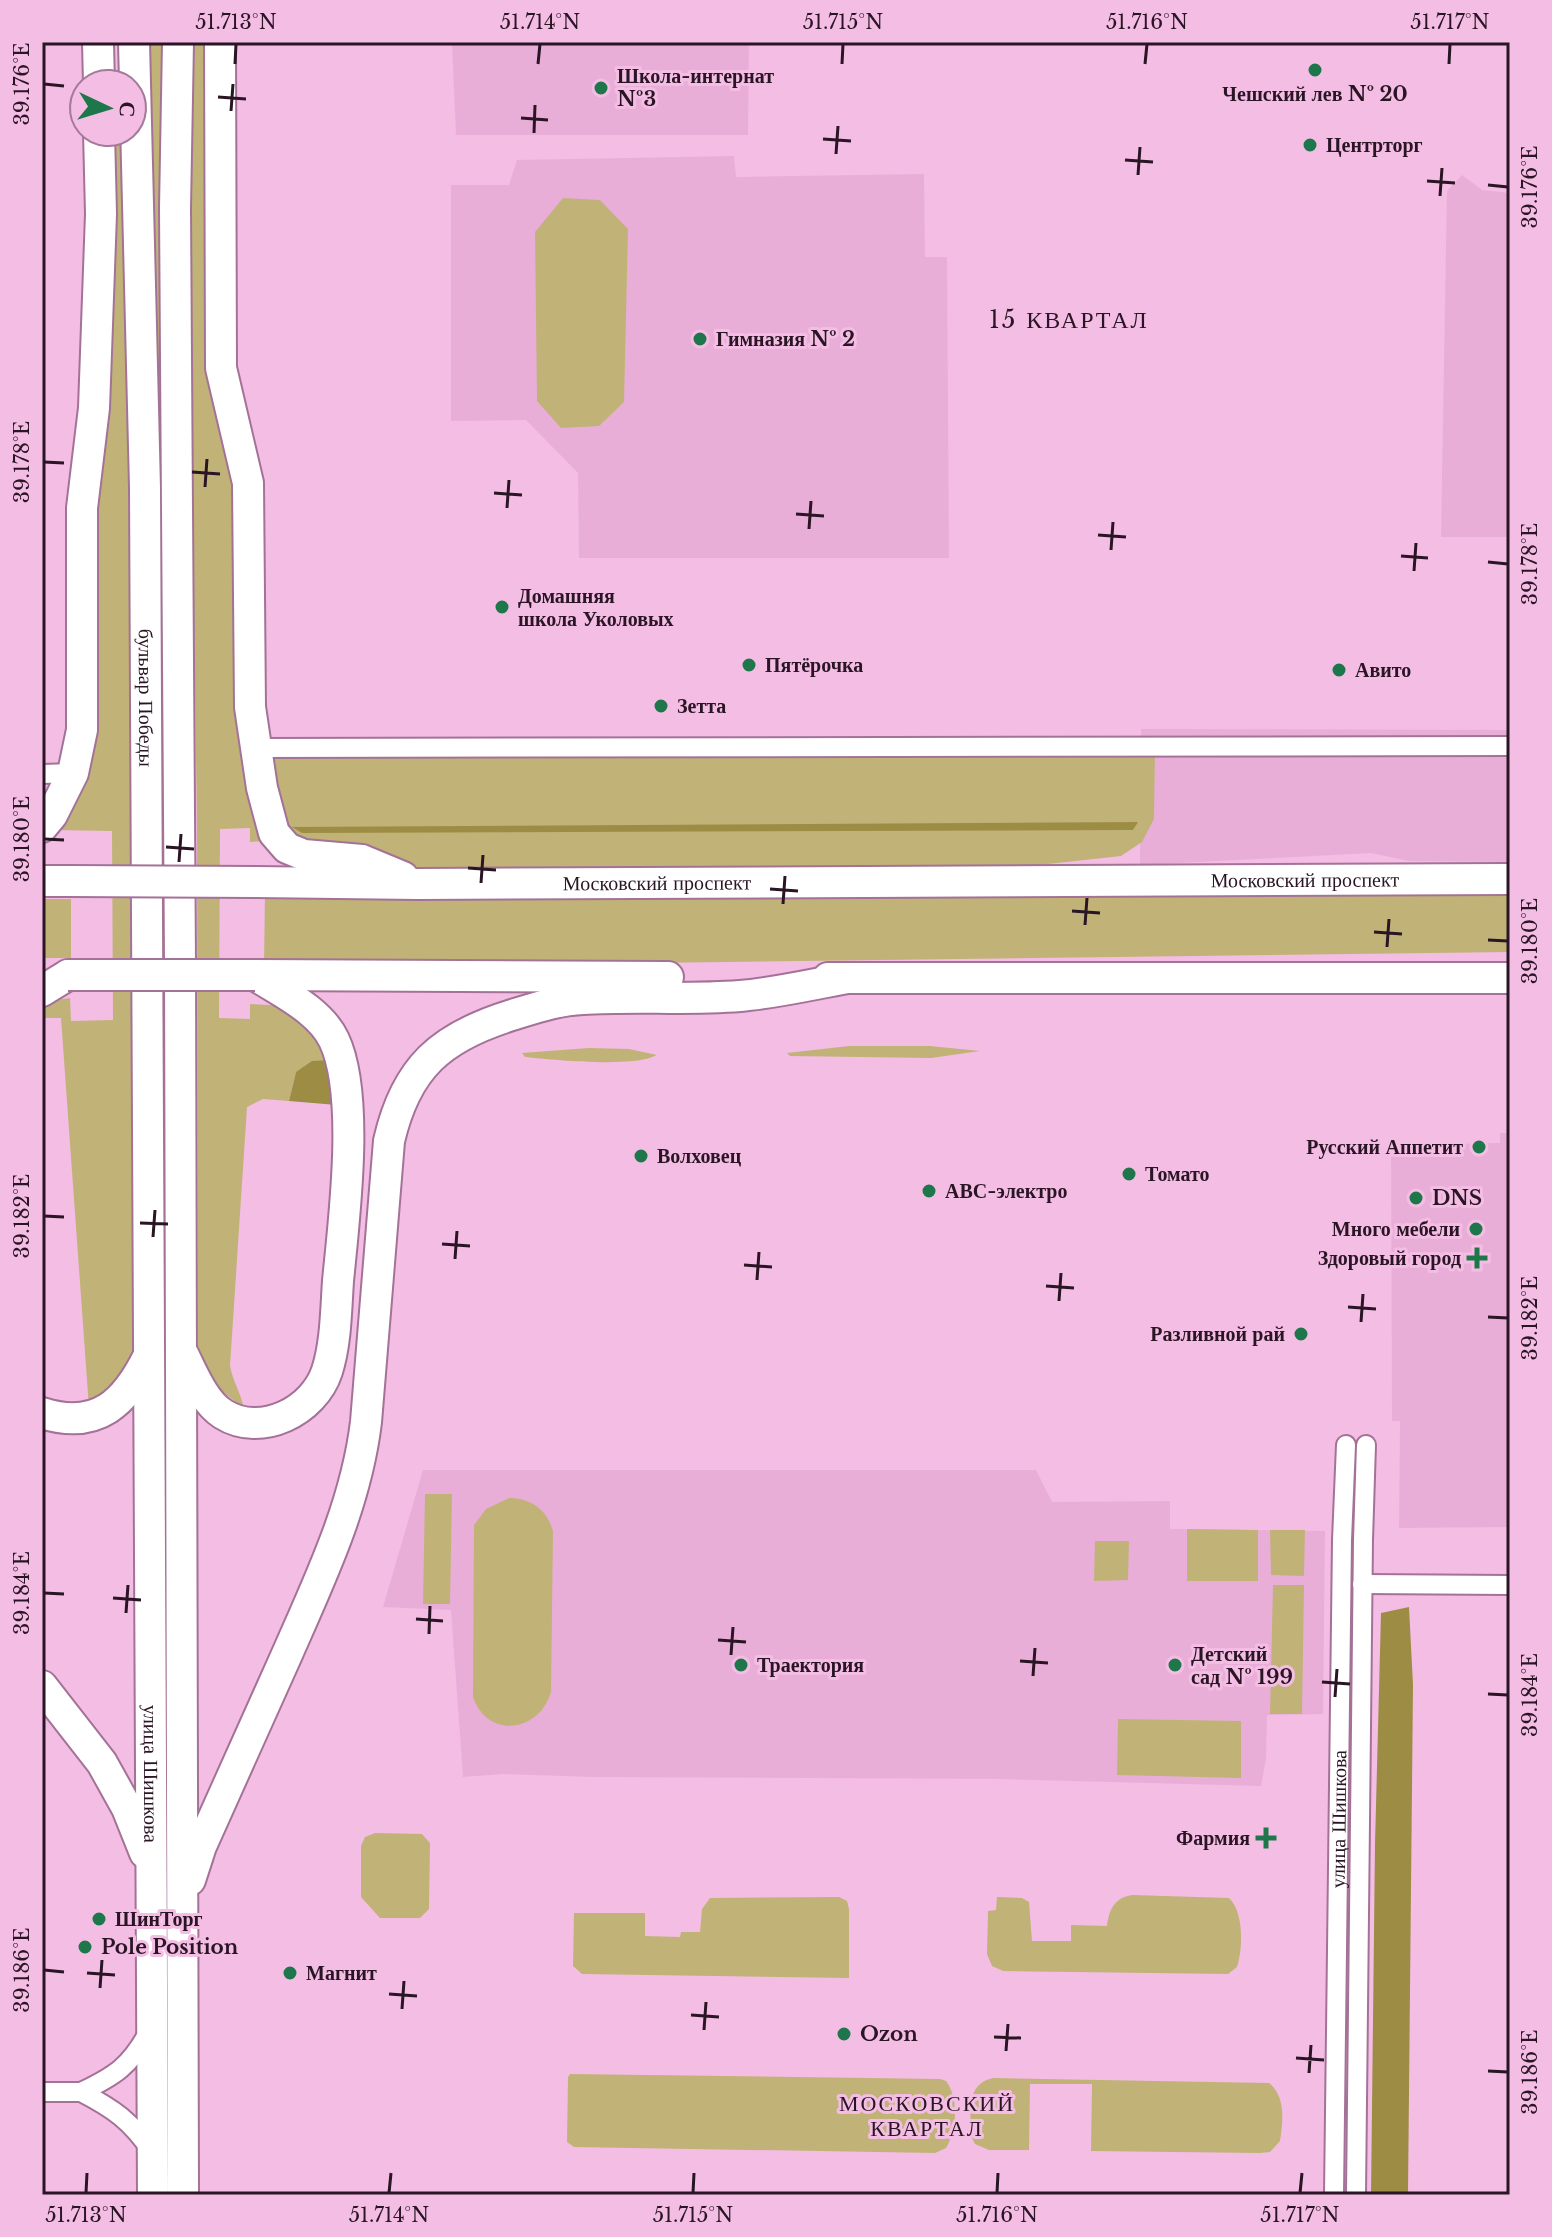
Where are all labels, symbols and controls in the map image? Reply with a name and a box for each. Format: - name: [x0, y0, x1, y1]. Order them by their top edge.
- text: 51.713°N: [195, 10, 277, 34]
- text: 51.714°N: [500, 10, 580, 34]
- text: 51.715°N: [803, 10, 883, 34]
- text: 51.716°N: [1106, 10, 1188, 34]
- text: 51.717°N: [1410, 10, 1490, 34]
- text: 39.176°E: [10, 42, 34, 126]
- marker: Чешский лев № 20: [1306, 61, 1324, 79]
- place label: Школа-интернат №3: [617, 64, 774, 111]
- north arrow: [68, 68, 148, 148]
- marker: Школа-интернат №3: [592, 79, 610, 97]
- place label: Чешский лев № 20: [1222, 82, 1408, 106]
- text: С: [113, 100, 141, 118]
- place label: Центрторг: [1326, 133, 1423, 157]
- marker: Центрторг: [1301, 136, 1319, 154]
- text: 39.176°E: [1518, 145, 1542, 229]
- district label: 15 КВАРТАЛ: [989, 305, 1149, 334]
- place label: Гимназия № 2: [716, 327, 855, 351]
- marker: Гимназия № 2: [691, 330, 709, 348]
- text: 39.178°E: [10, 421, 34, 503]
- text: 39.178°E: [1518, 523, 1542, 605]
- place label: Домашняя школа Уколовых: [518, 584, 674, 631]
- marker: Домашняя школа Уколовых: [493, 598, 511, 616]
- street label: бульвар Победы: [134, 629, 158, 767]
- place label: Пятёрочка: [765, 653, 863, 677]
- marker: Пятёрочка: [740, 656, 758, 674]
- place label: Авито: [1355, 658, 1411, 682]
- marker: Авито: [1330, 661, 1348, 679]
- place label: Зетта: [677, 694, 726, 718]
- marker: Зетта: [652, 697, 670, 715]
- text: 39.180°E: [10, 796, 34, 882]
- street label: Московский проспект: [1211, 868, 1399, 892]
- street label: Московский проспект: [563, 870, 751, 895]
- text: 39.180°E: [1518, 898, 1542, 984]
- place label: Русский Аппетит: [1306, 1135, 1463, 1159]
- marker: Русский Аппетит: [1470, 1138, 1488, 1156]
- place label: Волховец: [657, 1144, 742, 1168]
- marker: Волховец: [632, 1147, 650, 1165]
- place label: Томато: [1145, 1162, 1210, 1186]
- marker: Томато: [1120, 1165, 1138, 1183]
- text: 39.182°E: [10, 1174, 34, 1258]
- place label: АВС-электро: [945, 1179, 1067, 1203]
- marker: АВС-электро: [920, 1182, 938, 1200]
- place label: DNS: [1432, 1186, 1482, 1210]
- marker: DNS: [1407, 1189, 1425, 1207]
- place label: Много мебели: [1332, 1217, 1460, 1241]
- marker: Много мебели: [1467, 1220, 1485, 1238]
- place label: Здоровый город: [1318, 1246, 1461, 1270]
- marker: Здоровый город: [1468, 1249, 1486, 1267]
- text: 39.182°E: [1518, 1276, 1542, 1360]
- place label: Разливной рай: [1150, 1322, 1285, 1346]
- marker: Разливной рай: [1292, 1325, 1310, 1343]
- text: 39.184°E: [10, 1551, 34, 1635]
- place label: Детский сад № 199: [1191, 1642, 1293, 1689]
- place label: Траектория: [757, 1653, 864, 1677]
- text: 39.184°E: [1518, 1653, 1542, 1737]
- marker: Траектория: [732, 1656, 750, 1674]
- marker: Детский сад № 199: [1166, 1656, 1184, 1674]
- street label: улица Шишкова: [139, 1705, 163, 1843]
- street label: улица Шишкова: [1326, 1750, 1351, 1888]
- place label: Фармия: [1176, 1826, 1250, 1850]
- marker: Фармия: [1257, 1829, 1275, 1847]
- place label: ШинТорг: [115, 1907, 203, 1931]
- marker: ШинТорг: [90, 1910, 108, 1928]
- text: 39.186°E: [10, 1927, 34, 2013]
- place label: Pole Position: [101, 1935, 239, 1959]
- marker: Pole Position: [76, 1938, 94, 1956]
- place label: Магнит: [306, 1961, 377, 1985]
- marker: Магнит: [281, 1964, 299, 1982]
- place label: Ozon: [860, 2022, 918, 2046]
- marker: Ozon: [835, 2025, 853, 2043]
- text: 39.186°E: [1518, 2029, 1542, 2115]
- district label: МОСКОВСКИЙ КВАРТАЛ: [839, 2090, 1015, 2142]
- text: 51.713°N: [45, 2203, 127, 2227]
- text: 51.714°N: [349, 2203, 429, 2227]
- text: 51.715°N: [653, 2203, 733, 2227]
- text: 51.716°N: [956, 2203, 1038, 2227]
- text: 51.717°N: [1260, 2203, 1340, 2227]

